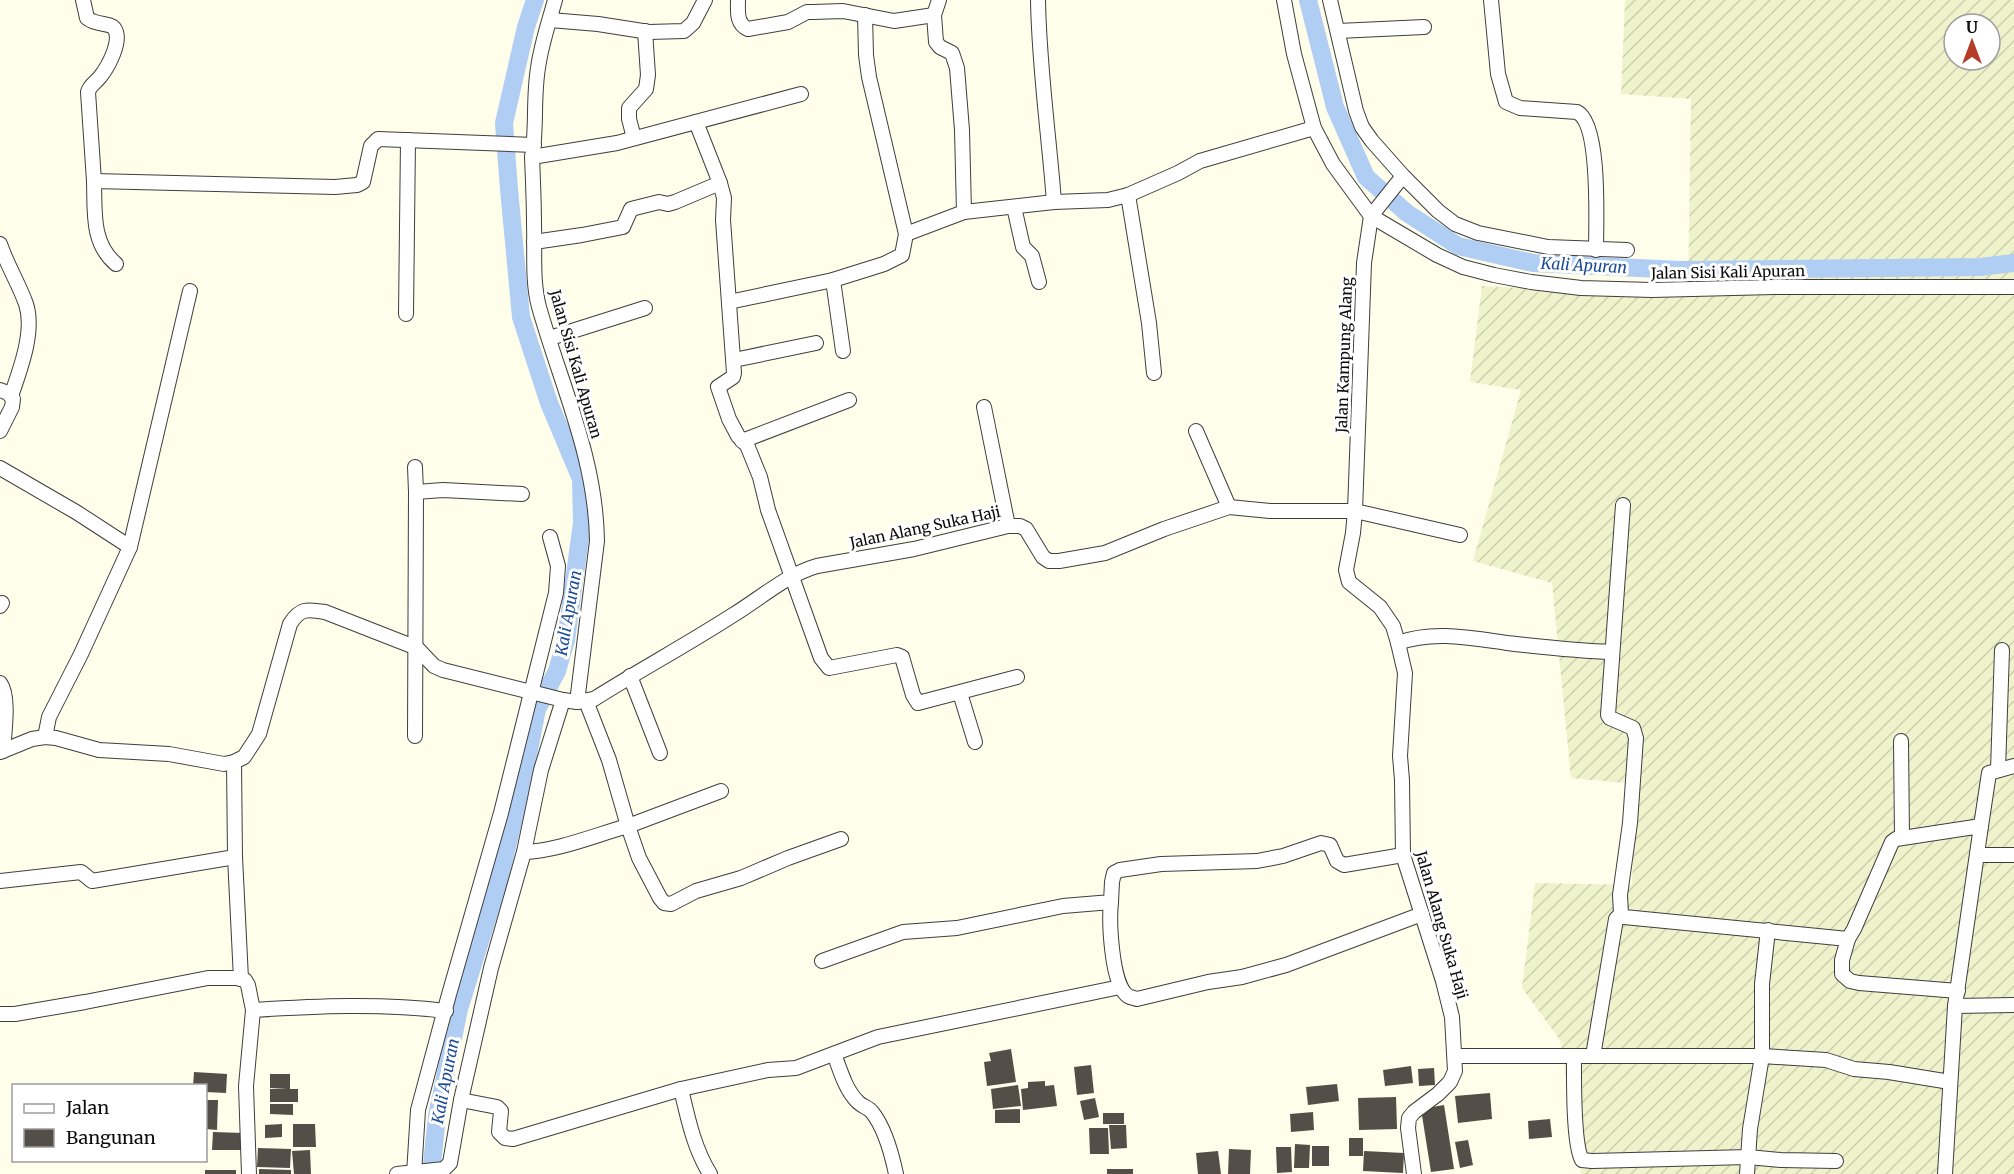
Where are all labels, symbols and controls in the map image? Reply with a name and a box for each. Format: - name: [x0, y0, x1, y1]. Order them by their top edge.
- north arrow: [1942, 12, 2002, 72]
- text: U: [1966, 17, 1978, 37]
- water label: Kali Apuran: [1539, 253, 1628, 277]
- street label: Jalan Sisi Kali Apuran: [1650, 261, 1805, 283]
- street label: Jalan Kampung Alang: [1332, 277, 1356, 434]
- street label: Jalan Sisi Kali Apuran: [545, 286, 606, 441]
- street label: Jalan Alang Suka Haji: [847, 502, 1002, 552]
- water label: Kali Apuran: [550, 569, 585, 658]
- street label: Jalan Alang Suka Haji: [1411, 848, 1472, 1001]
- water label: Kali Apuran: [427, 1037, 463, 1126]
- legend: [12, 1084, 207, 1162]
- text: Jalan: [65, 1096, 109, 1119]
- text: Bangunan: [66, 1126, 156, 1149]

